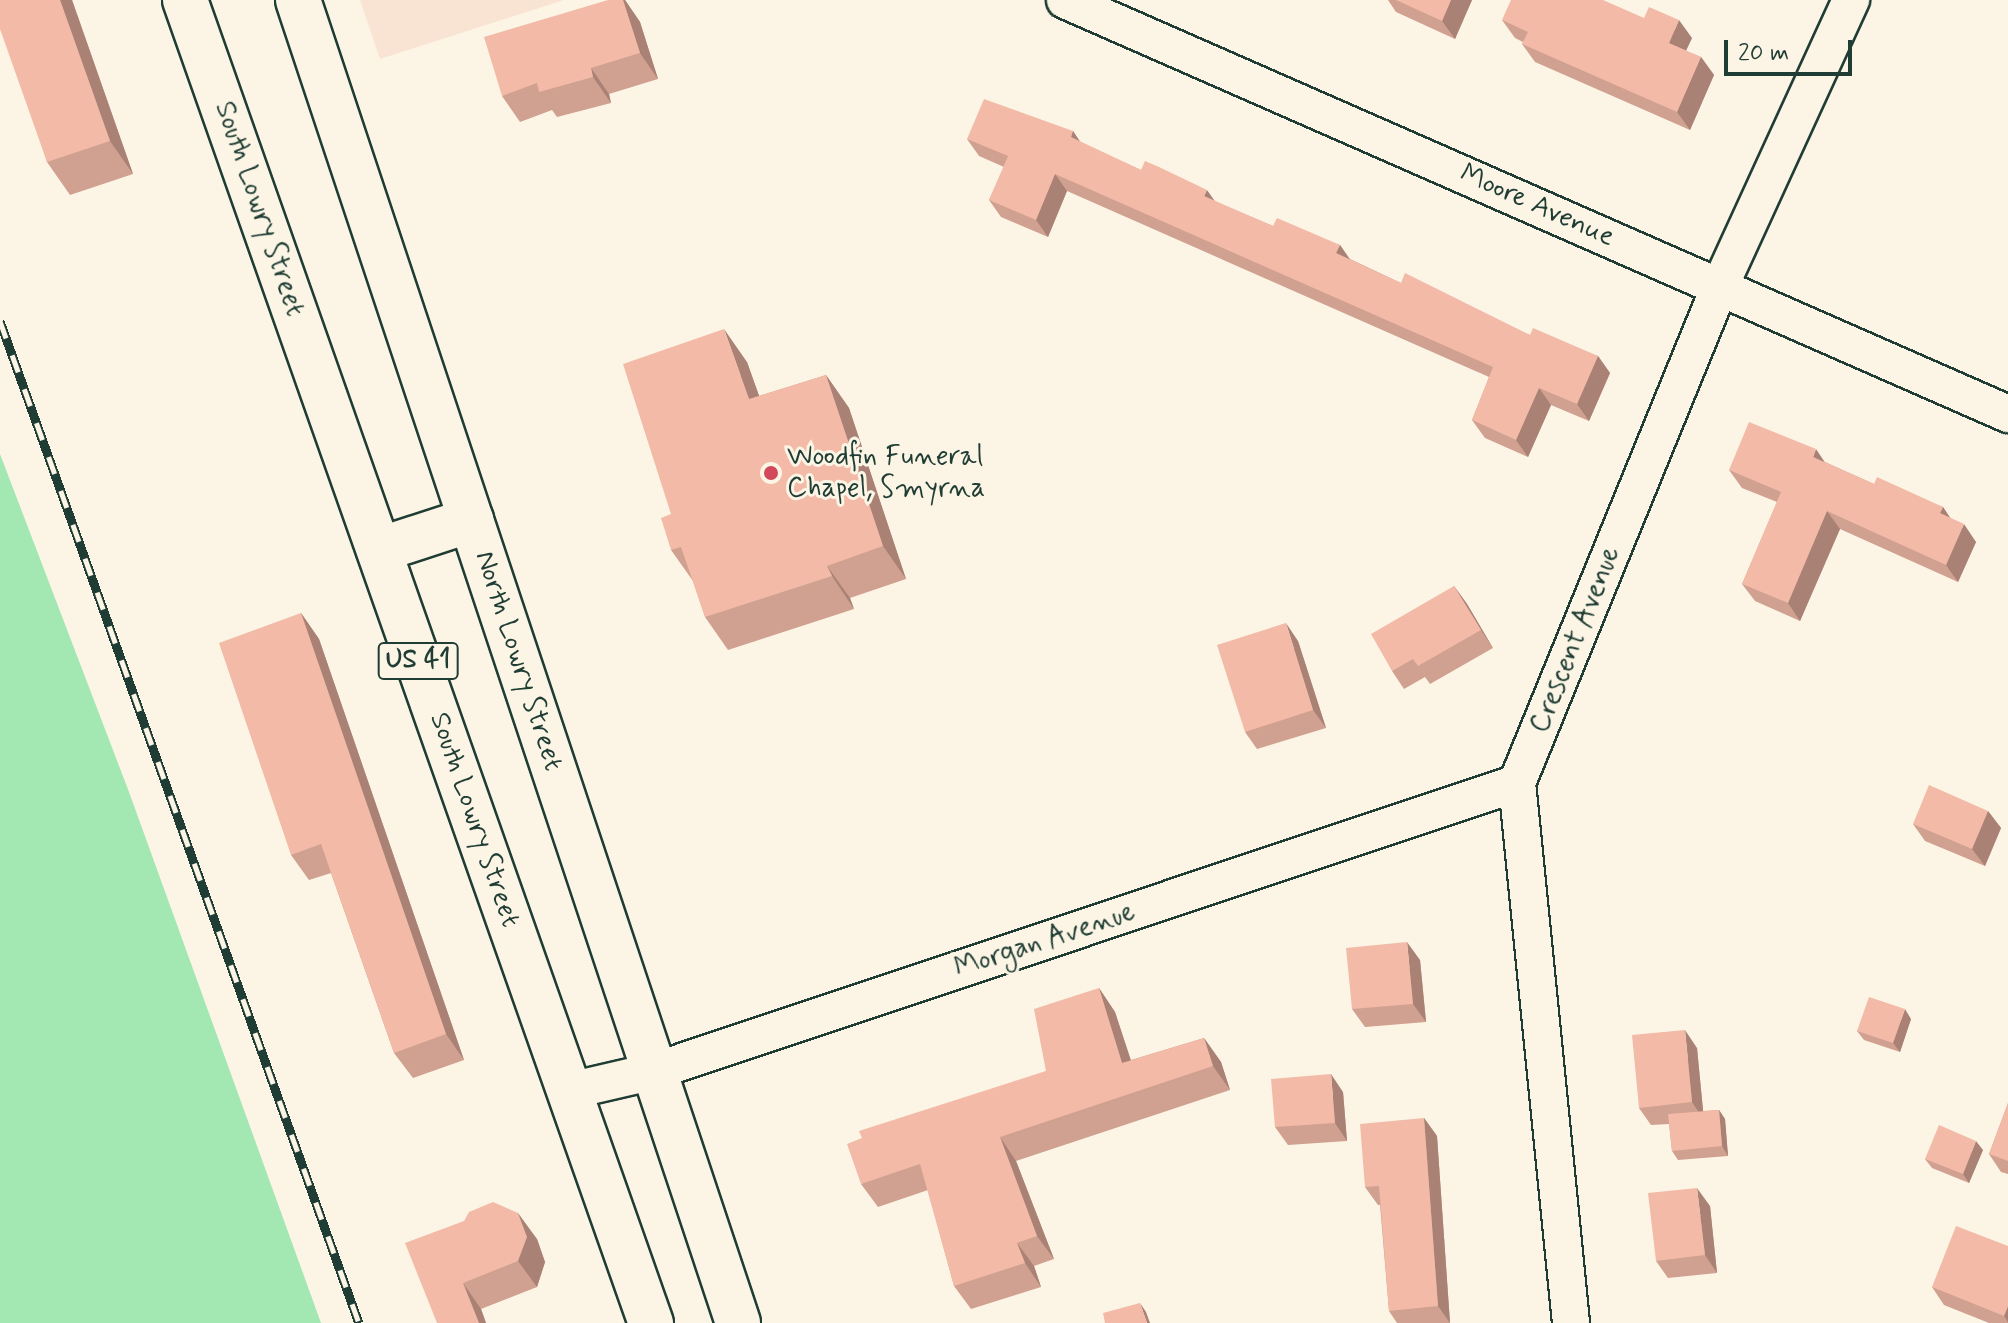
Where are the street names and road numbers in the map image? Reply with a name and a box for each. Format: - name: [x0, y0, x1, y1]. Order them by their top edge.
- street label: South Lowry Street: [206, 95, 312, 323]
- street label: Moore Avenue: [1455, 157, 1619, 255]
- street label: Crescent Avenue: [1522, 540, 1630, 740]
- street label: North Lowry Street: [466, 545, 570, 777]
- road number: US 41: [376, 639, 460, 683]
- street label: South Lowry Street: [421, 706, 527, 934]
- street label: Morgan Avenue: [952, 896, 1138, 986]

